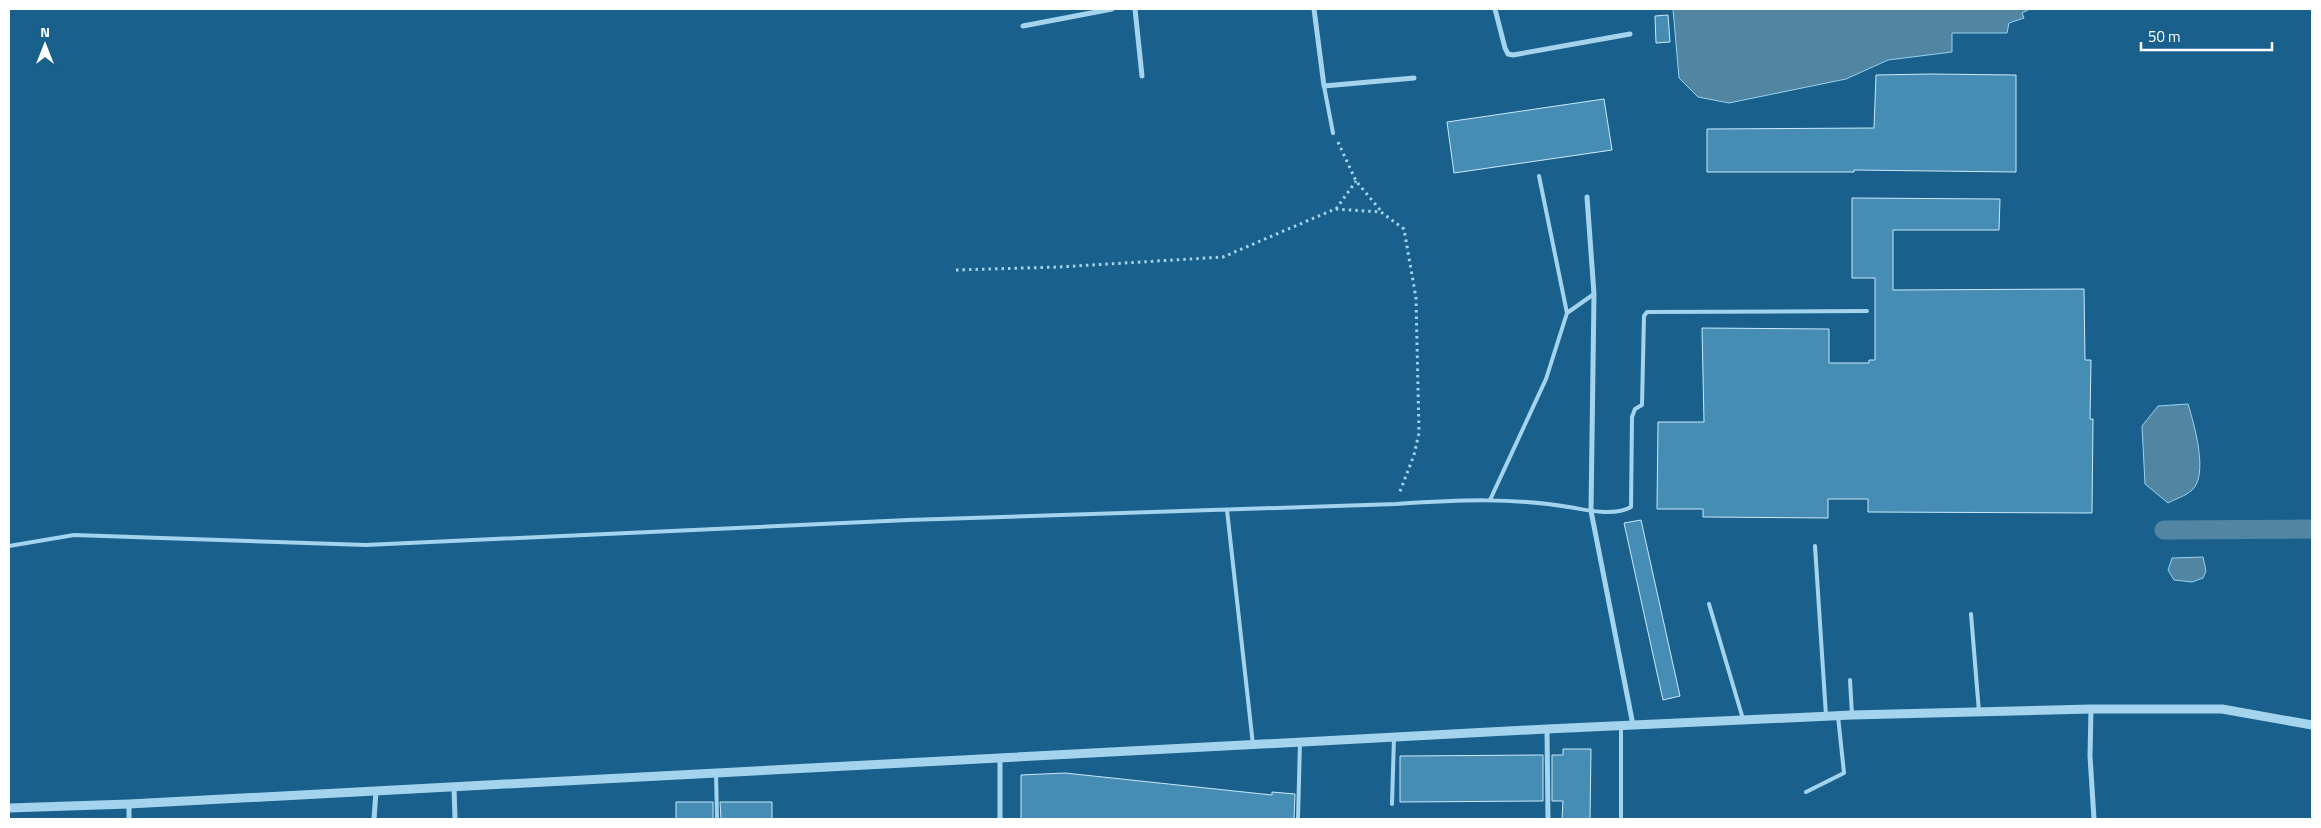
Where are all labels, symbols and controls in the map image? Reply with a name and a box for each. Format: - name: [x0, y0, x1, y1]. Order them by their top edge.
- north arrow: [20, 20, 70, 70]
- scale bar: [2141, 20, 2272, 52]
- text: N: [40, 21, 50, 42]
- text: 50 m: [2148, 25, 2181, 48]

